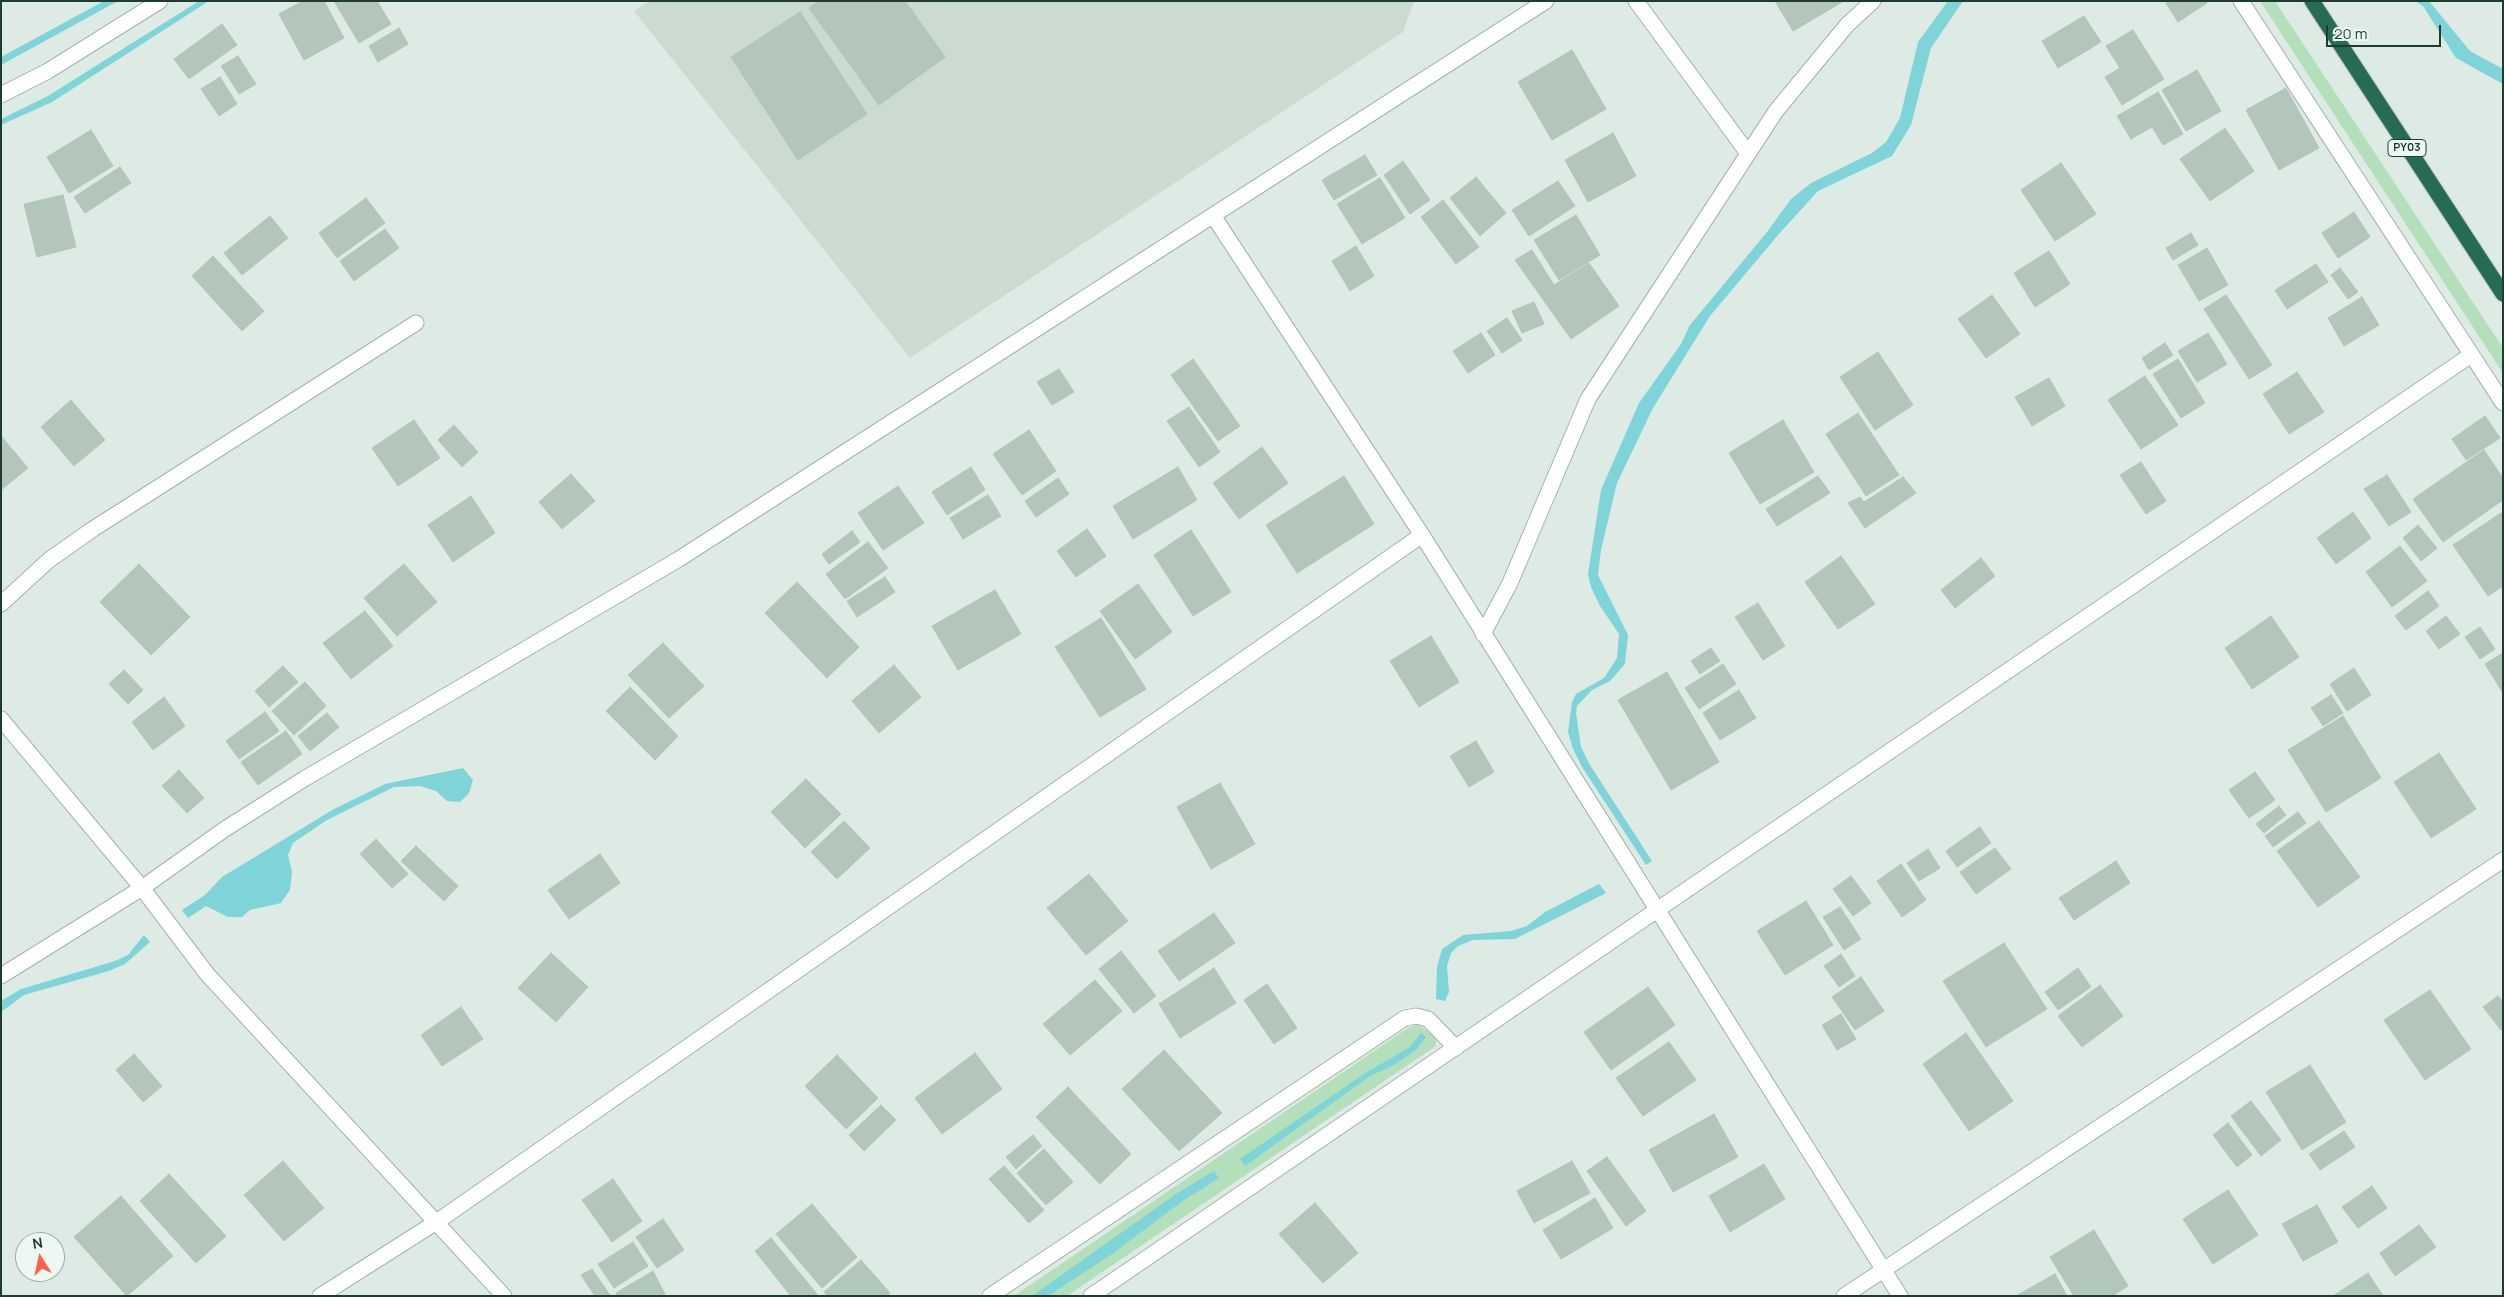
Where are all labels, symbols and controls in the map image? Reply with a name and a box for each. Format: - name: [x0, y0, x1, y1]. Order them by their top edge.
- scale bar: [2329, 15, 2444, 47]
- text: 20 m: [2334, 23, 2367, 44]
- road number: PY03: [2388, 140, 2426, 156]
- north arrow: [15, 1232, 65, 1282]
- text: N: [31, 1232, 44, 1253]

